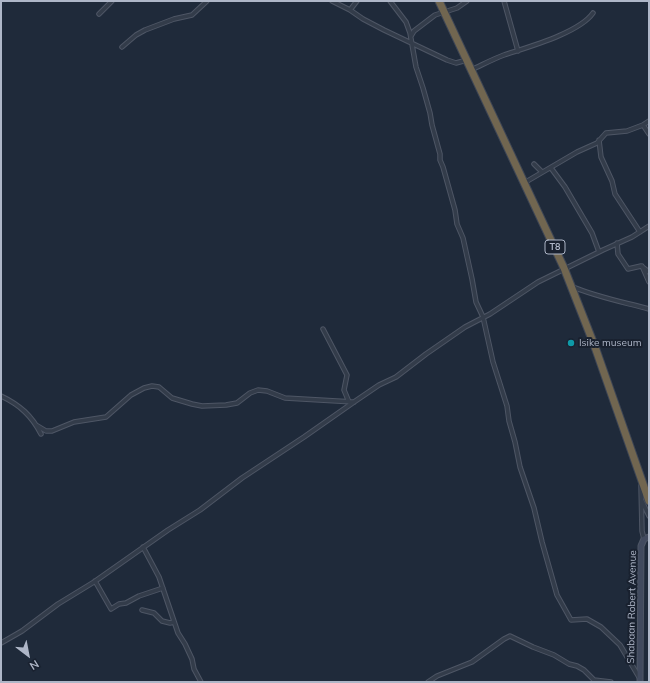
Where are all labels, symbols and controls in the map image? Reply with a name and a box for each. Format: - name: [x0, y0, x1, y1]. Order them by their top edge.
- road number: T8: [545, 240, 565, 254]
- place label: Isike museum: [579, 337, 642, 349]
- marker: Isike museum: [566, 338, 576, 348]
- street label: Shabaan Robert Avenue: [625, 550, 639, 664]
- north arrow: [8, 635, 48, 675]
- text: N: [27, 657, 42, 673]

